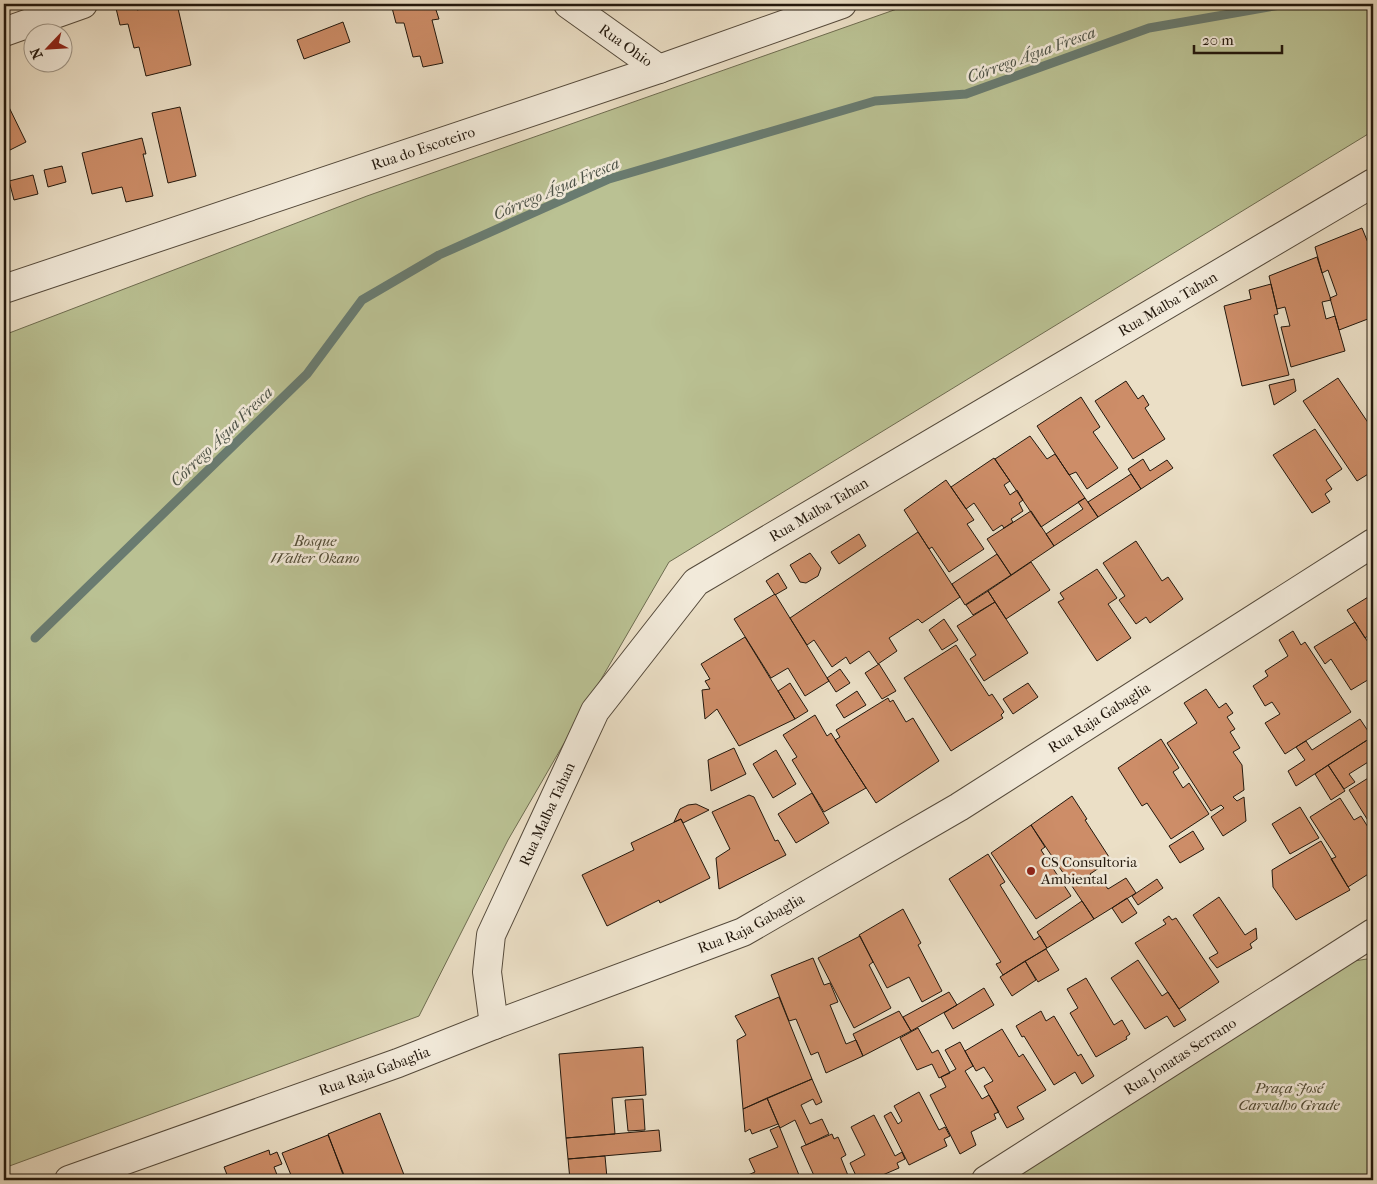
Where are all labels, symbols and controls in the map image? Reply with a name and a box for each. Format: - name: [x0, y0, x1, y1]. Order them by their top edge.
- street label: Rua Ohio: [595, 20, 656, 71]
- north arrow: [22, 22, 72, 72]
- water label: Córrego Água Fresca: [964, 22, 1098, 86]
- scale bar: [1194, 22, 1282, 54]
- text: 20 m: [1202, 31, 1234, 49]
- text: N: [27, 45, 47, 62]
- street label: Rua do Escoteiro: [369, 122, 478, 174]
- water label: Córrego Água Fresca: [490, 152, 622, 224]
- street label: Rua Malba Tahan: [1115, 268, 1221, 340]
- water label: Córrego Água Fresca: [165, 382, 277, 490]
- street label: Rua Malba Tahan: [766, 473, 872, 546]
- park label: Bosque Walter Okano: [271, 532, 359, 567]
- street label: Rua Raja Gabaglia: [1045, 678, 1154, 757]
- street label: Rua Malba Tahan: [515, 759, 579, 869]
- place label: CS Consultoria Ambiental: [1040, 853, 1138, 888]
- marker: CS Consultoria Ambiental: [1025, 865, 1037, 877]
- street label: Rua Raja Gabaglia: [695, 889, 809, 957]
- street label: Rua Jonatas Serrano: [1120, 1013, 1240, 1099]
- street label: Rua Raja Gabaglia: [316, 1042, 433, 1100]
- park label: Praça José Carvalho Grade: [1239, 1079, 1340, 1114]

